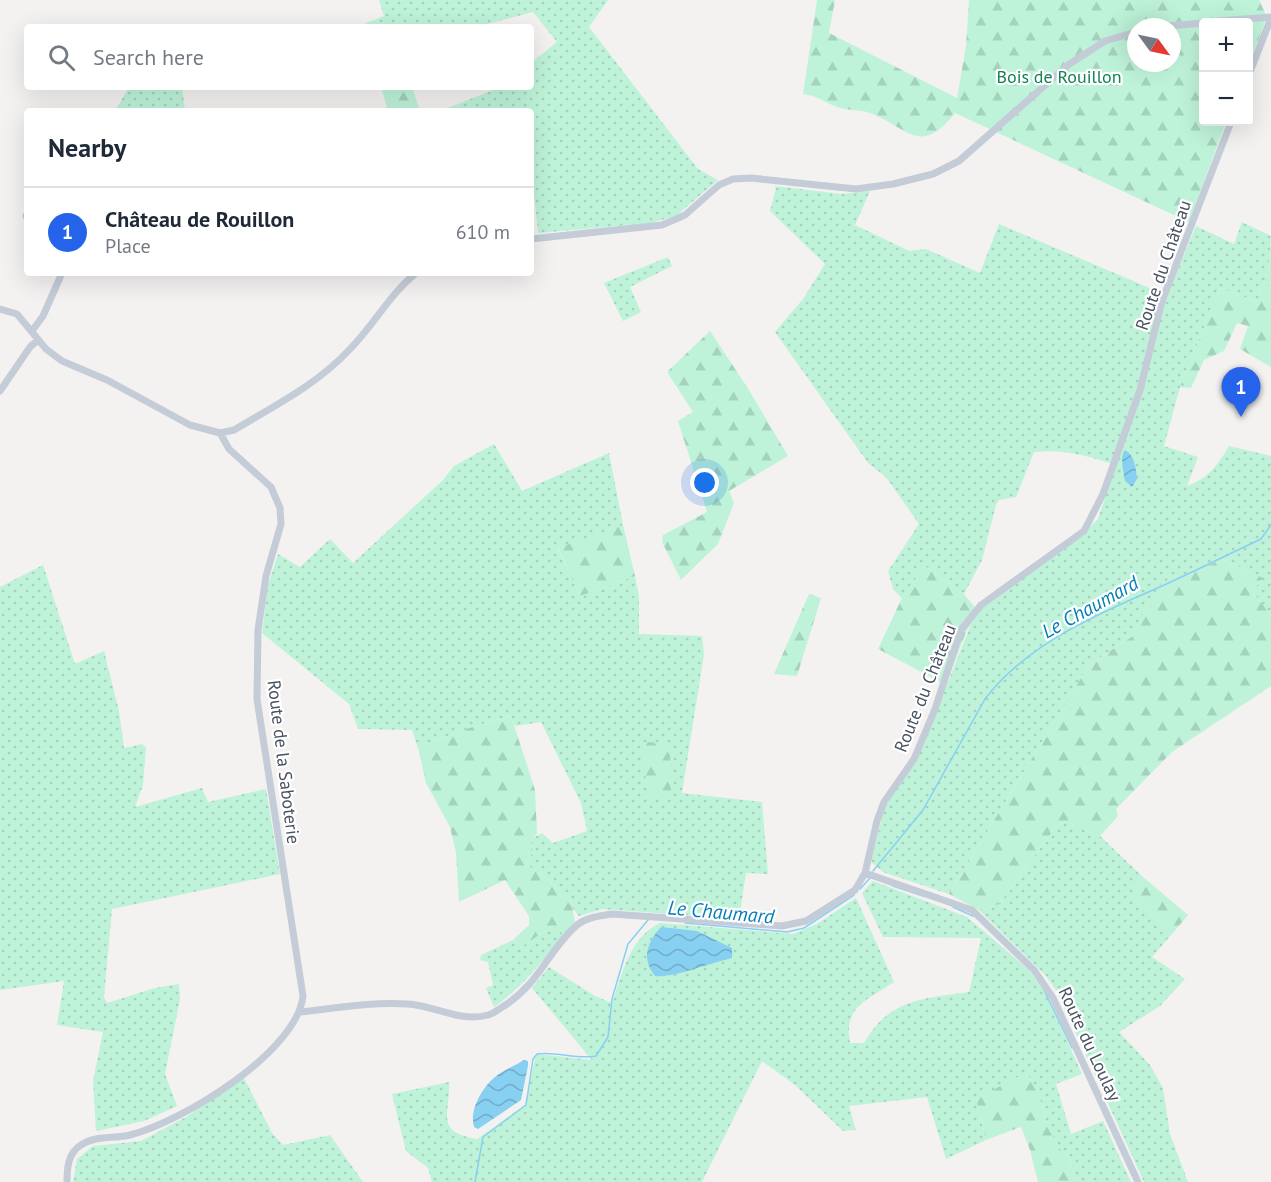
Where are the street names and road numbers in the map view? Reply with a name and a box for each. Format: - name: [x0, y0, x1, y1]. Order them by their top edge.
- street label: Route du Château: [1130, 197, 1196, 333]
- street label: Route du Château: [889, 621, 961, 755]
- street label: Route de la Saboterie: [263, 679, 305, 845]
- street label: Route du Loulay: [1053, 983, 1127, 1105]

